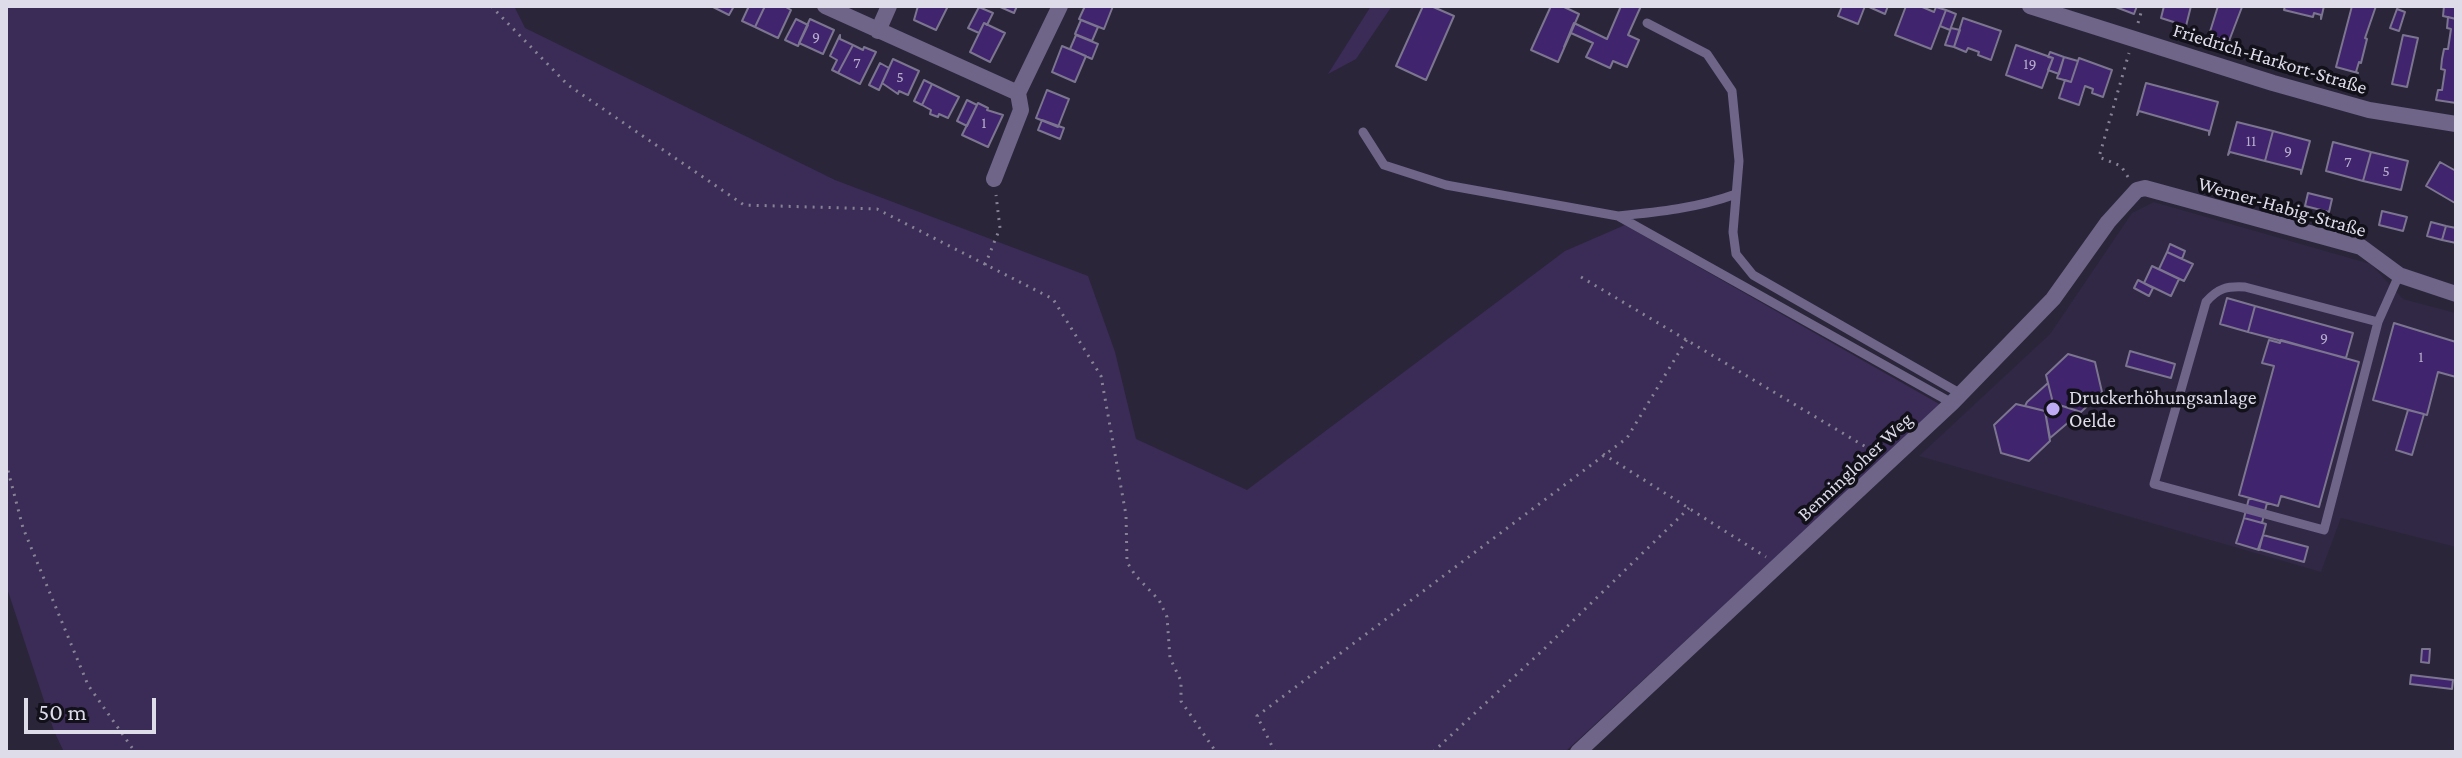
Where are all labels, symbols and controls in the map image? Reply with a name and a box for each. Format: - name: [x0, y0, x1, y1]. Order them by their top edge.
- street label: Friedrich-Harkort-Straße: [2170, 18, 2370, 100]
- house number: 9: [812, 27, 820, 47]
- house number: 7: [853, 53, 861, 73]
- house number: 19: [2023, 54, 2037, 74]
- house number: 5: [896, 67, 904, 87]
- house number: 1: [981, 113, 987, 133]
- house number: 11: [2246, 131, 2256, 151]
- house number: 9: [2284, 141, 2292, 161]
- house number: 7: [2344, 152, 2352, 172]
- house number: 5: [2382, 161, 2390, 181]
- street label: Werner-Habig-Straße: [2195, 171, 2369, 243]
- house number: 9: [2320, 328, 2328, 348]
- house number: 1: [2418, 347, 2424, 367]
- place label: Druckerhöhungsanlage Oelde: [2069, 386, 2256, 433]
- marker: Druckerhöhungsanlage Oelde: [2044, 400, 2062, 418]
- street label: Benningloher Weg: [1793, 408, 1917, 526]
- scale bar: [28, 682, 160, 732]
- text: 50 m: [38, 698, 87, 725]

